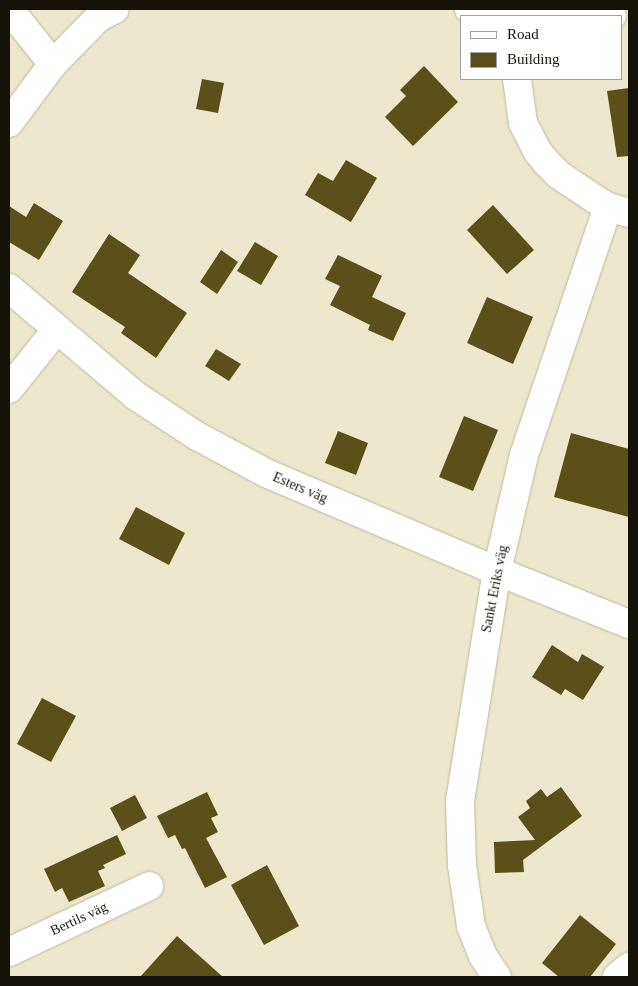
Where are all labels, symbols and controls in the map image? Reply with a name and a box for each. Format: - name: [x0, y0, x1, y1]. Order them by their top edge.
- legend: [460, 15, 623, 80]
- text: Road: [507, 26, 539, 42]
- text: Building: [507, 51, 560, 67]
- street label: Esters väg: [270, 469, 330, 507]
- street label: Sankt Eriks väg: [478, 544, 512, 634]
- street label: Bertils väg: [48, 898, 110, 940]

